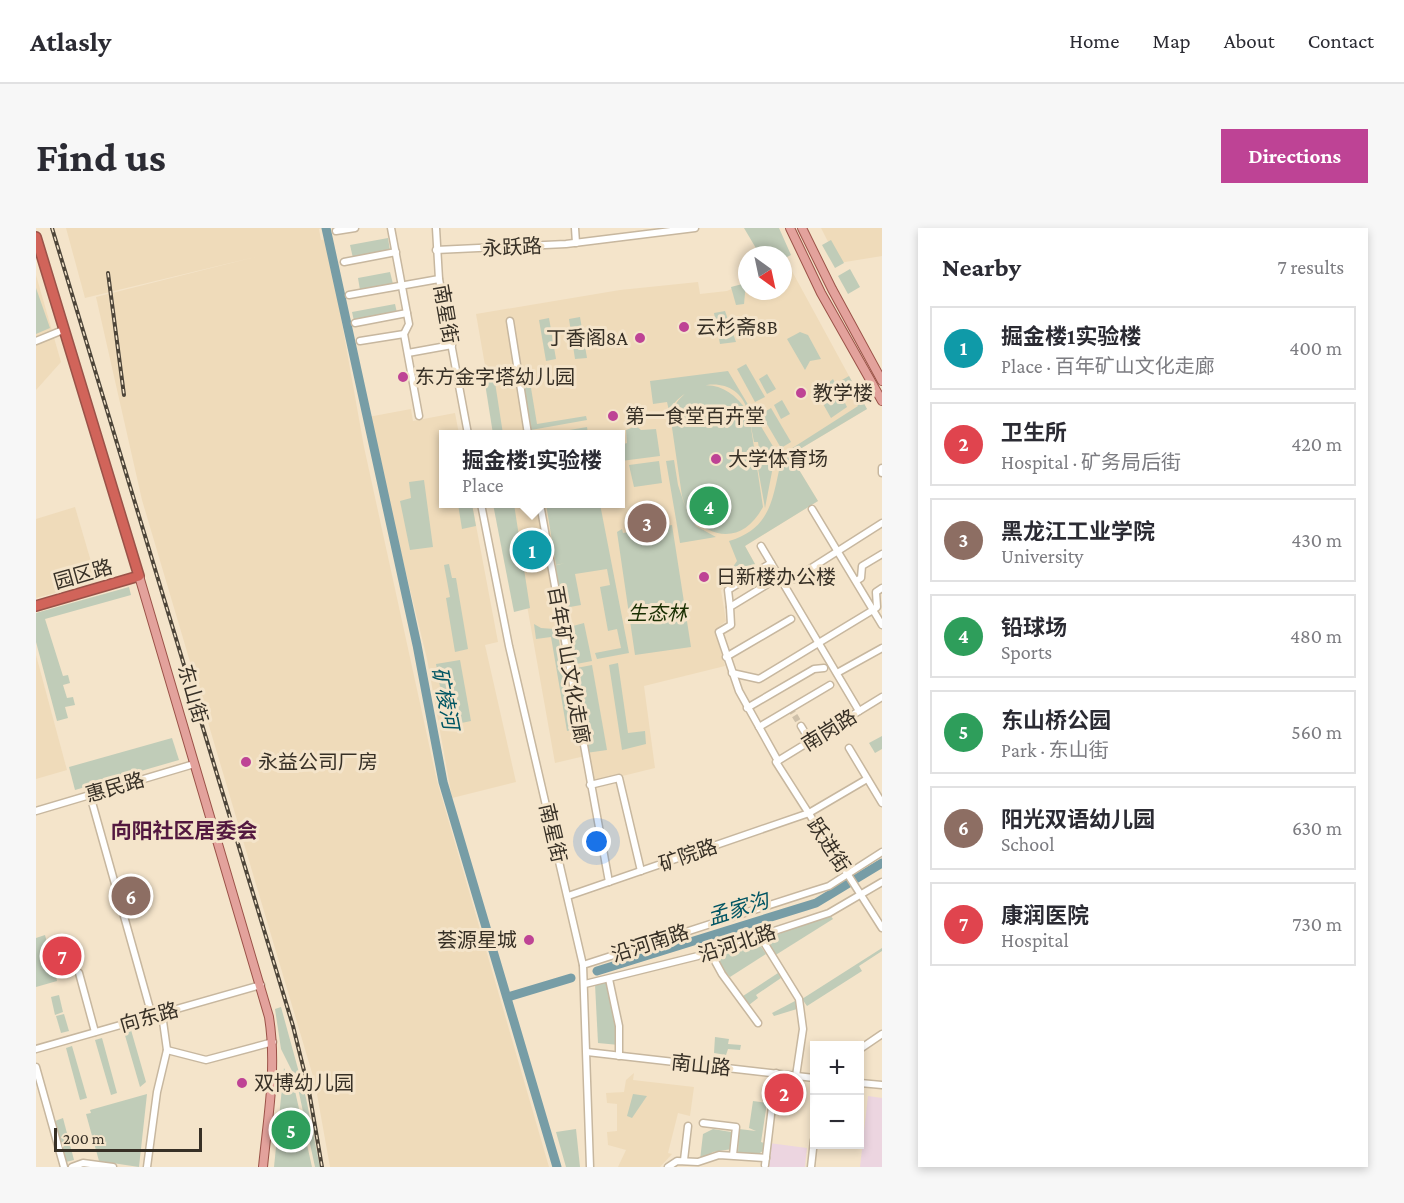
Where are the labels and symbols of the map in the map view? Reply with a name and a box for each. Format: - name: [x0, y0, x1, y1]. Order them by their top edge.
- street label: 永跃路: [481, 234, 543, 260]
- north arrow: [738, 246, 792, 300]
- street label: 南星街: [430, 283, 462, 345]
- place label: 云杉斋8B: [696, 316, 778, 338]
- marker: 云杉斋8B: [677, 320, 691, 334]
- place label: 丁香阁8A: [546, 327, 629, 349]
- marker: 丁香阁8A: [633, 331, 647, 345]
- place label: 东方金字塔幼儿园: [415, 366, 575, 388]
- marker: 东方金字塔幼儿园: [396, 370, 410, 384]
- place label: 教学楼: [813, 382, 873, 404]
- marker: 教学楼: [794, 386, 808, 400]
- place label: 第一食堂百卉堂: [625, 405, 765, 427]
- marker: 第一食堂百卉堂: [606, 409, 620, 423]
- place label: 大学体育场: [728, 448, 828, 470]
- marker: 大学体育场: [709, 452, 723, 466]
- pin: 4: [690, 484, 728, 528]
- pin: 3: [628, 500, 666, 546]
- pin: 1: [512, 528, 552, 572]
- street label: 园区路: [51, 555, 115, 593]
- place label: 日新楼办公楼: [716, 566, 836, 588]
- marker: 日新楼办公楼: [697, 570, 711, 584]
- street label: 百年矿山文化走廊: [544, 584, 594, 746]
- park label: 生态林: [627, 602, 689, 624]
- street label: 东山街: [174, 662, 212, 726]
- water label: 矿棱河: [427, 665, 464, 735]
- street label: 南岗路: [798, 705, 860, 755]
- place label: 永益公司厂房: [258, 751, 378, 773]
- marker: 永益公司厂房: [239, 755, 253, 769]
- street label: 惠民路: [83, 768, 147, 806]
- street label: 南星街: [536, 801, 570, 865]
- street label: 跃进街: [803, 814, 855, 876]
- district label: 向阳社区居委会: [111, 819, 258, 843]
- your location: [582, 827, 611, 856]
- street label: 矿院路: [656, 835, 720, 875]
- pin: 6: [112, 874, 151, 918]
- water label: 孟家沟: [704, 888, 774, 930]
- street label: 沿河南路: [609, 920, 691, 966]
- street label: 沿河北路: [696, 920, 778, 966]
- place label: 荟源星城: [437, 929, 517, 951]
- marker: 荟源星城: [522, 933, 536, 947]
- pin: 7: [42, 934, 82, 978]
- street label: 向东路: [117, 998, 181, 1036]
- street label: 南山路: [670, 1051, 732, 1079]
- pin: 2: [764, 1070, 804, 1116]
- place label: 双博幼儿园: [254, 1072, 354, 1094]
- marker: 双博幼儿园: [235, 1076, 249, 1090]
- pin: 5: [272, 1108, 310, 1152]
- scale bar: [54, 1125, 202, 1152]

